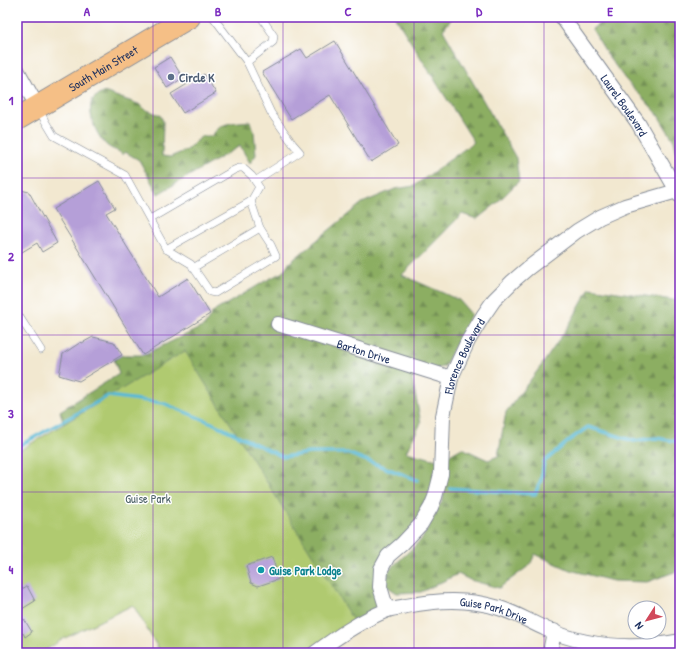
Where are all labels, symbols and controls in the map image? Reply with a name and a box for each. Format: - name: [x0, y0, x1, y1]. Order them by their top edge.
- text: A: [84, 2, 91, 20]
- text: B: [215, 2, 222, 20]
- text: C: [344, 2, 352, 20]
- text: D: [476, 2, 483, 20]
- text: E: [607, 2, 613, 20]
- street label: South Main Street: [65, 40, 142, 95]
- place label: Circle K: [179, 69, 215, 86]
- street label: Laurel Boulevard: [597, 71, 652, 139]
- marker: Circle K: [166, 72, 176, 82]
- text: 1: [9, 91, 14, 109]
- text: 2: [8, 247, 15, 265]
- street label: Florence Boulevard: [439, 315, 489, 396]
- street label: Barton Drive: [335, 334, 393, 367]
- text: 3: [8, 404, 14, 422]
- park label: Guise Park: [125, 490, 171, 507]
- text: 4: [9, 560, 14, 578]
- place label: Guise Park Lodge: [269, 562, 342, 580]
- marker: Guise Park Lodge: [256, 565, 266, 575]
- street label: Guise Park Drive: [459, 593, 531, 628]
- north arrow: [627, 600, 667, 640]
- text: N: [631, 619, 646, 632]

